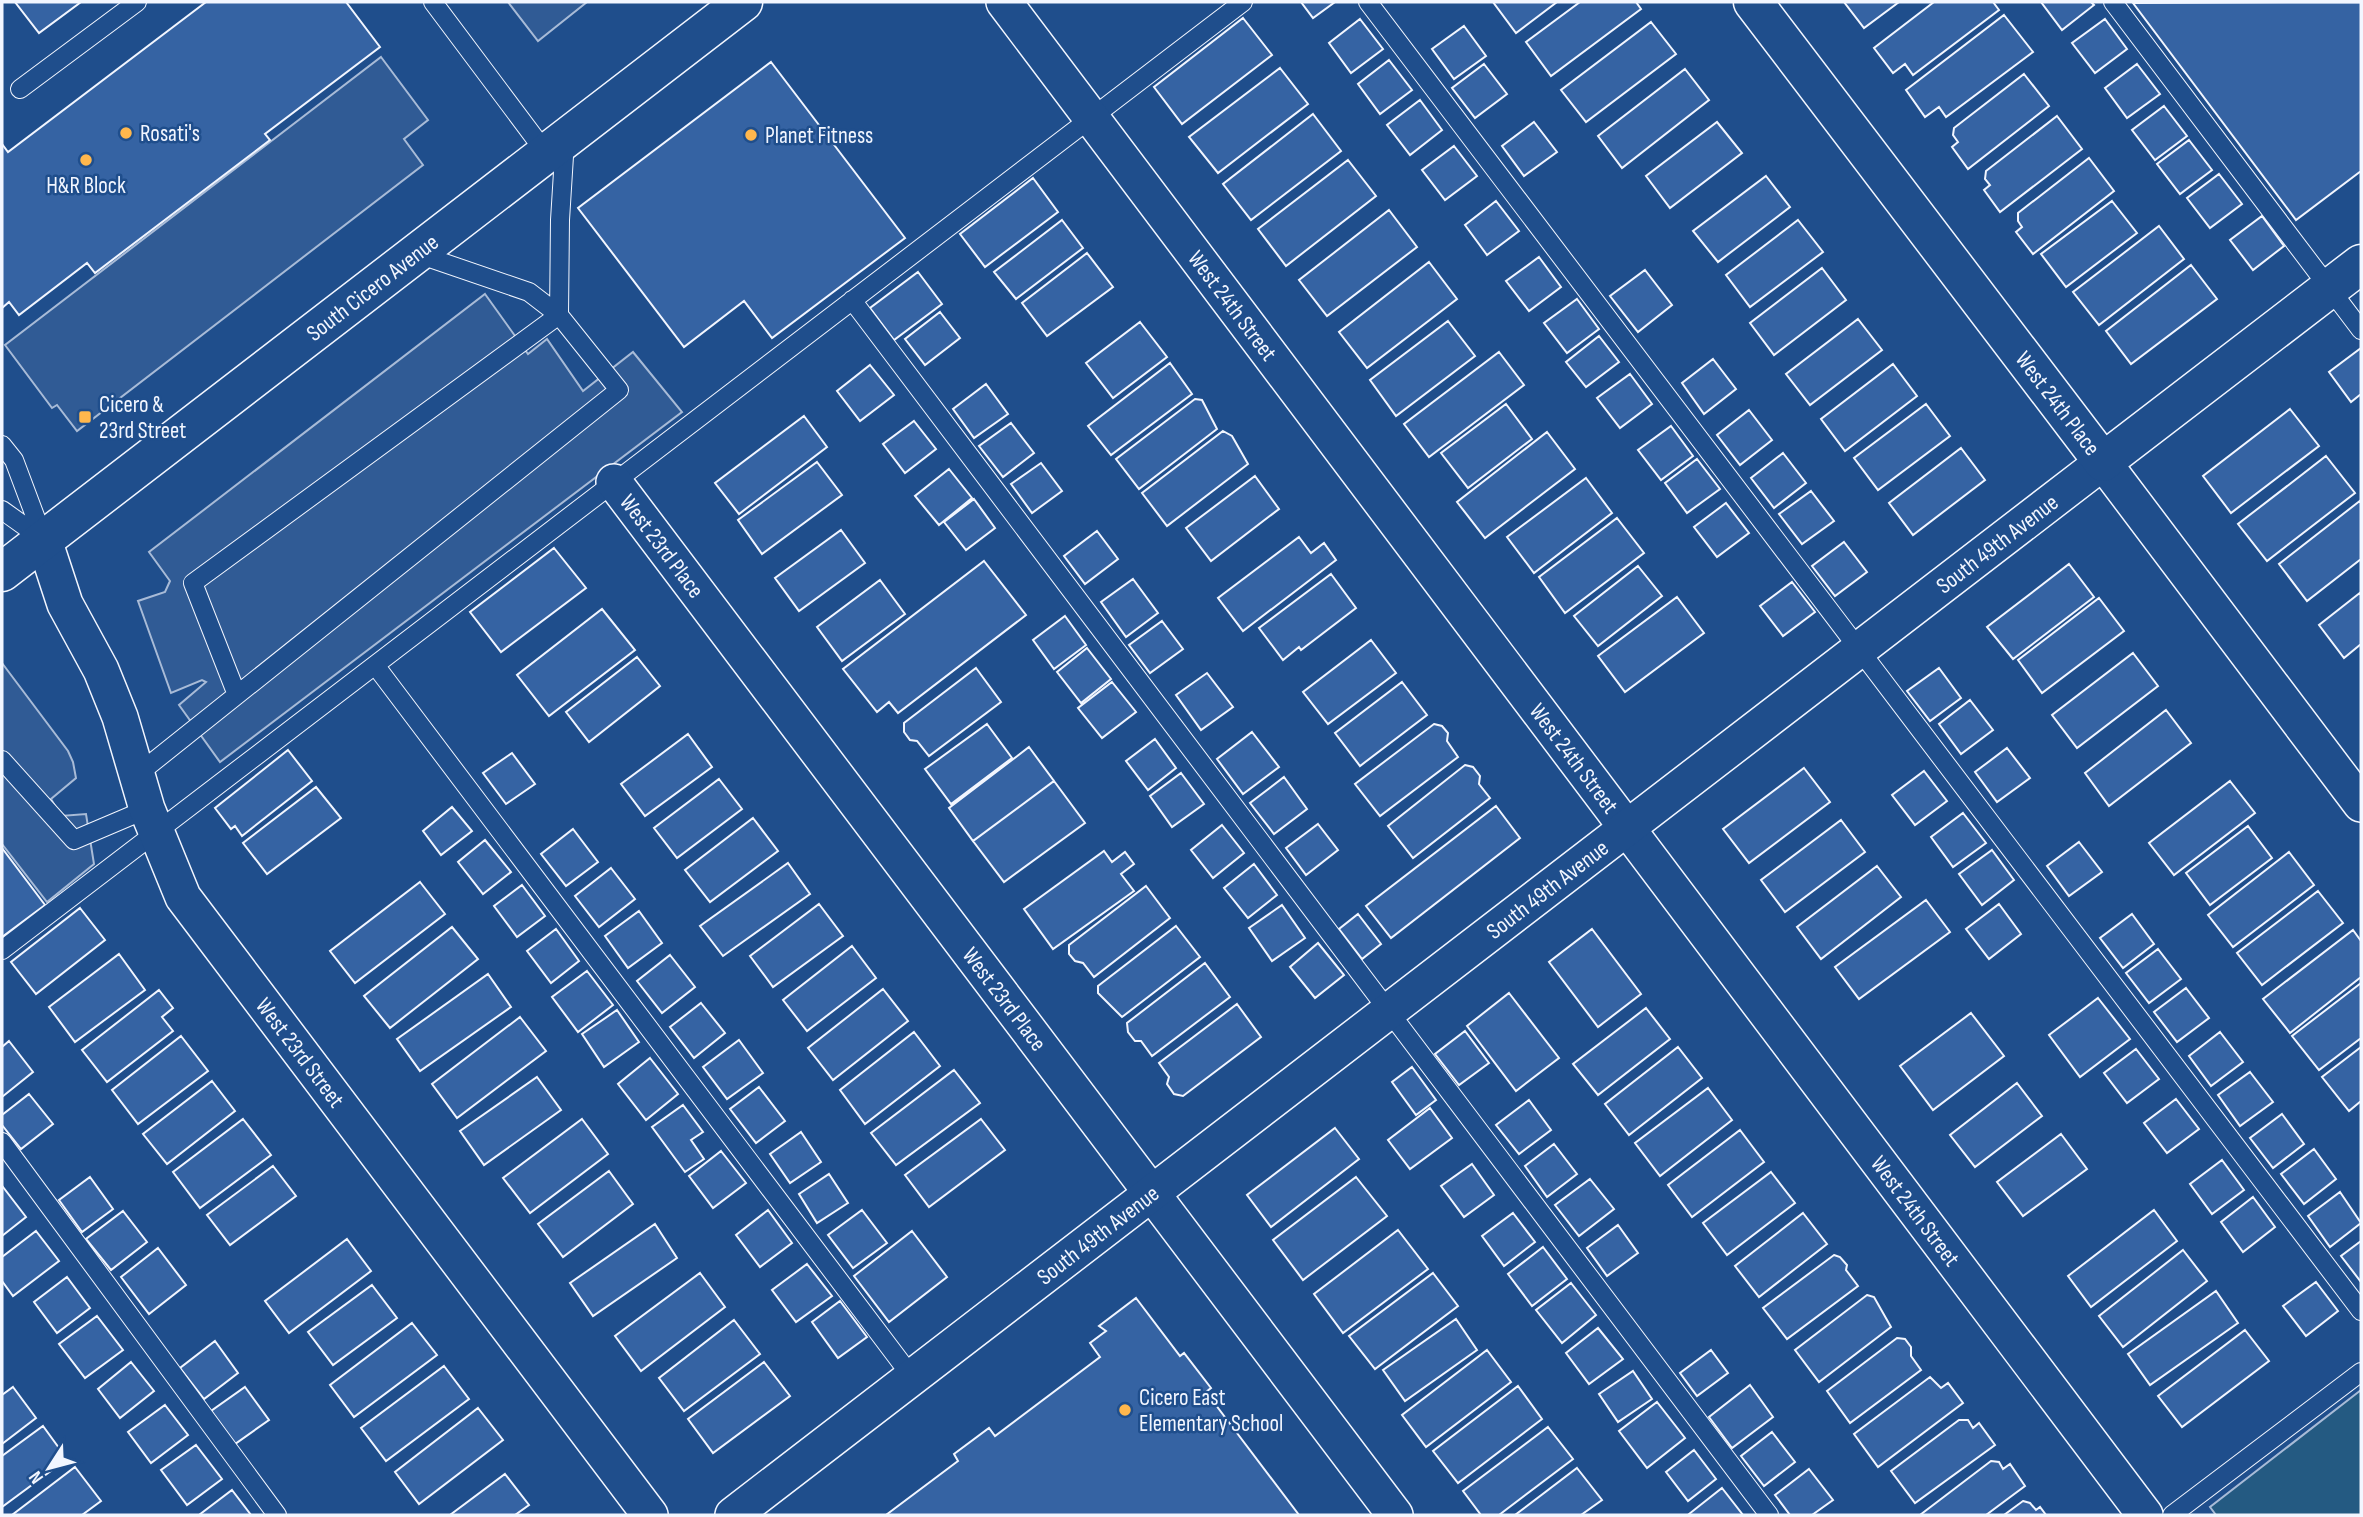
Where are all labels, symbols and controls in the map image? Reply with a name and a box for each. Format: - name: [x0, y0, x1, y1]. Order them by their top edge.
- place label: Rosati's: [140, 120, 200, 148]
- place label: Planet Fitness: [765, 122, 873, 150]
- marker: Rosati's: [118, 125, 134, 141]
- marker: Planet Fitness: [743, 127, 759, 143]
- marker: H&R Block: [78, 152, 94, 168]
- place label: H&R Block: [46, 172, 126, 200]
- street label: South Cicero Avenue: [301, 228, 444, 348]
- street label: West 24th Street: [1181, 245, 1283, 367]
- street label: West 24th Place: [2009, 346, 2106, 461]
- place label: Cicero & 23rd Street: [99, 391, 186, 445]
- marker: Cicero & 23rd Street: [77, 409, 93, 425]
- street label: West 23rd Place: [613, 489, 710, 604]
- street label: South 49th Avenue: [1931, 489, 2064, 600]
- street label: West 24th Street: [1523, 698, 1624, 819]
- street label: South 49th Avenue: [1481, 834, 1614, 946]
- street label: West 23rd Place: [956, 942, 1052, 1057]
- street label: West 23rd Street: [249, 993, 350, 1113]
- street label: West 24th Street: [1864, 1151, 1965, 1272]
- street label: South 49th Avenue: [1032, 1180, 1165, 1291]
- place label: Cicero East Elementary School: [1139, 1384, 1283, 1438]
- marker: Cicero East Elementary School: [1117, 1402, 1133, 1418]
- north arrow: [14, 1433, 84, 1503]
- text: N: [24, 1466, 49, 1488]

